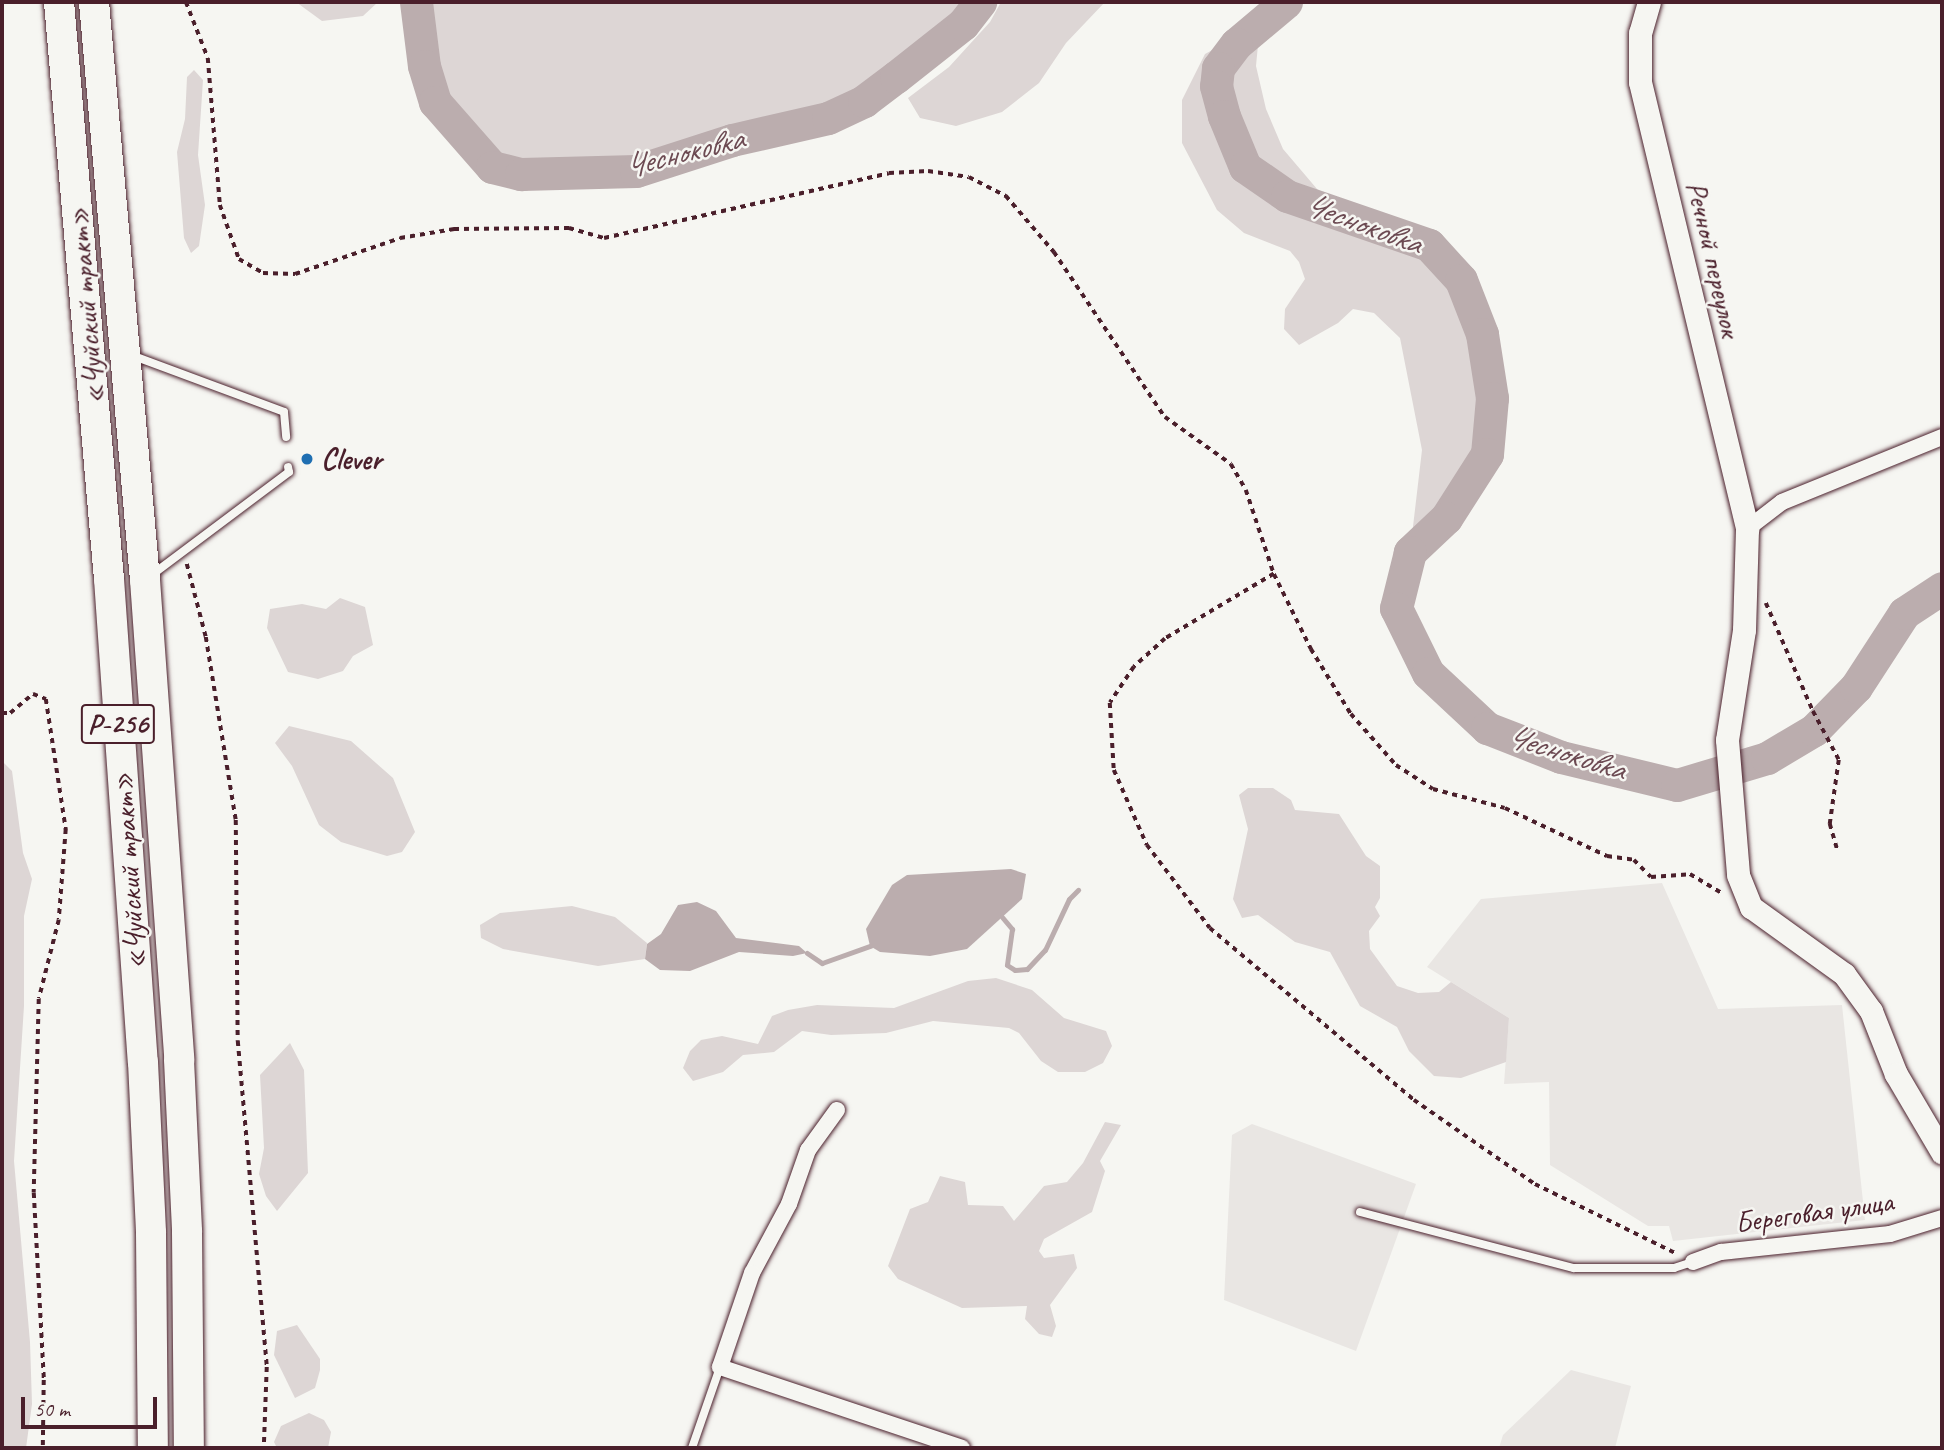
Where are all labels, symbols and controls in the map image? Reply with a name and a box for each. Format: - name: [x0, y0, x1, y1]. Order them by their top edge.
- water label: Чесноковка: [621, 120, 747, 186]
- street label: Речной переулок: [1679, 178, 1749, 340]
- water label: Чесноковка: [1300, 185, 1426, 263]
- street label: «Чуйский тракт»: [59, 206, 113, 406]
- place label: Clever: [321, 441, 382, 477]
- marker: Clever: [299, 451, 315, 467]
- road number: Р-256: [80, 700, 156, 748]
- water label: Чесноковка: [1503, 717, 1629, 789]
- street label: «Чуйский тракт»: [104, 771, 154, 971]
- street label: Береговая улица: [1731, 1183, 1897, 1241]
- scale bar: [24, 1384, 161, 1428]
- text: 50 m: [34, 1396, 70, 1422]

